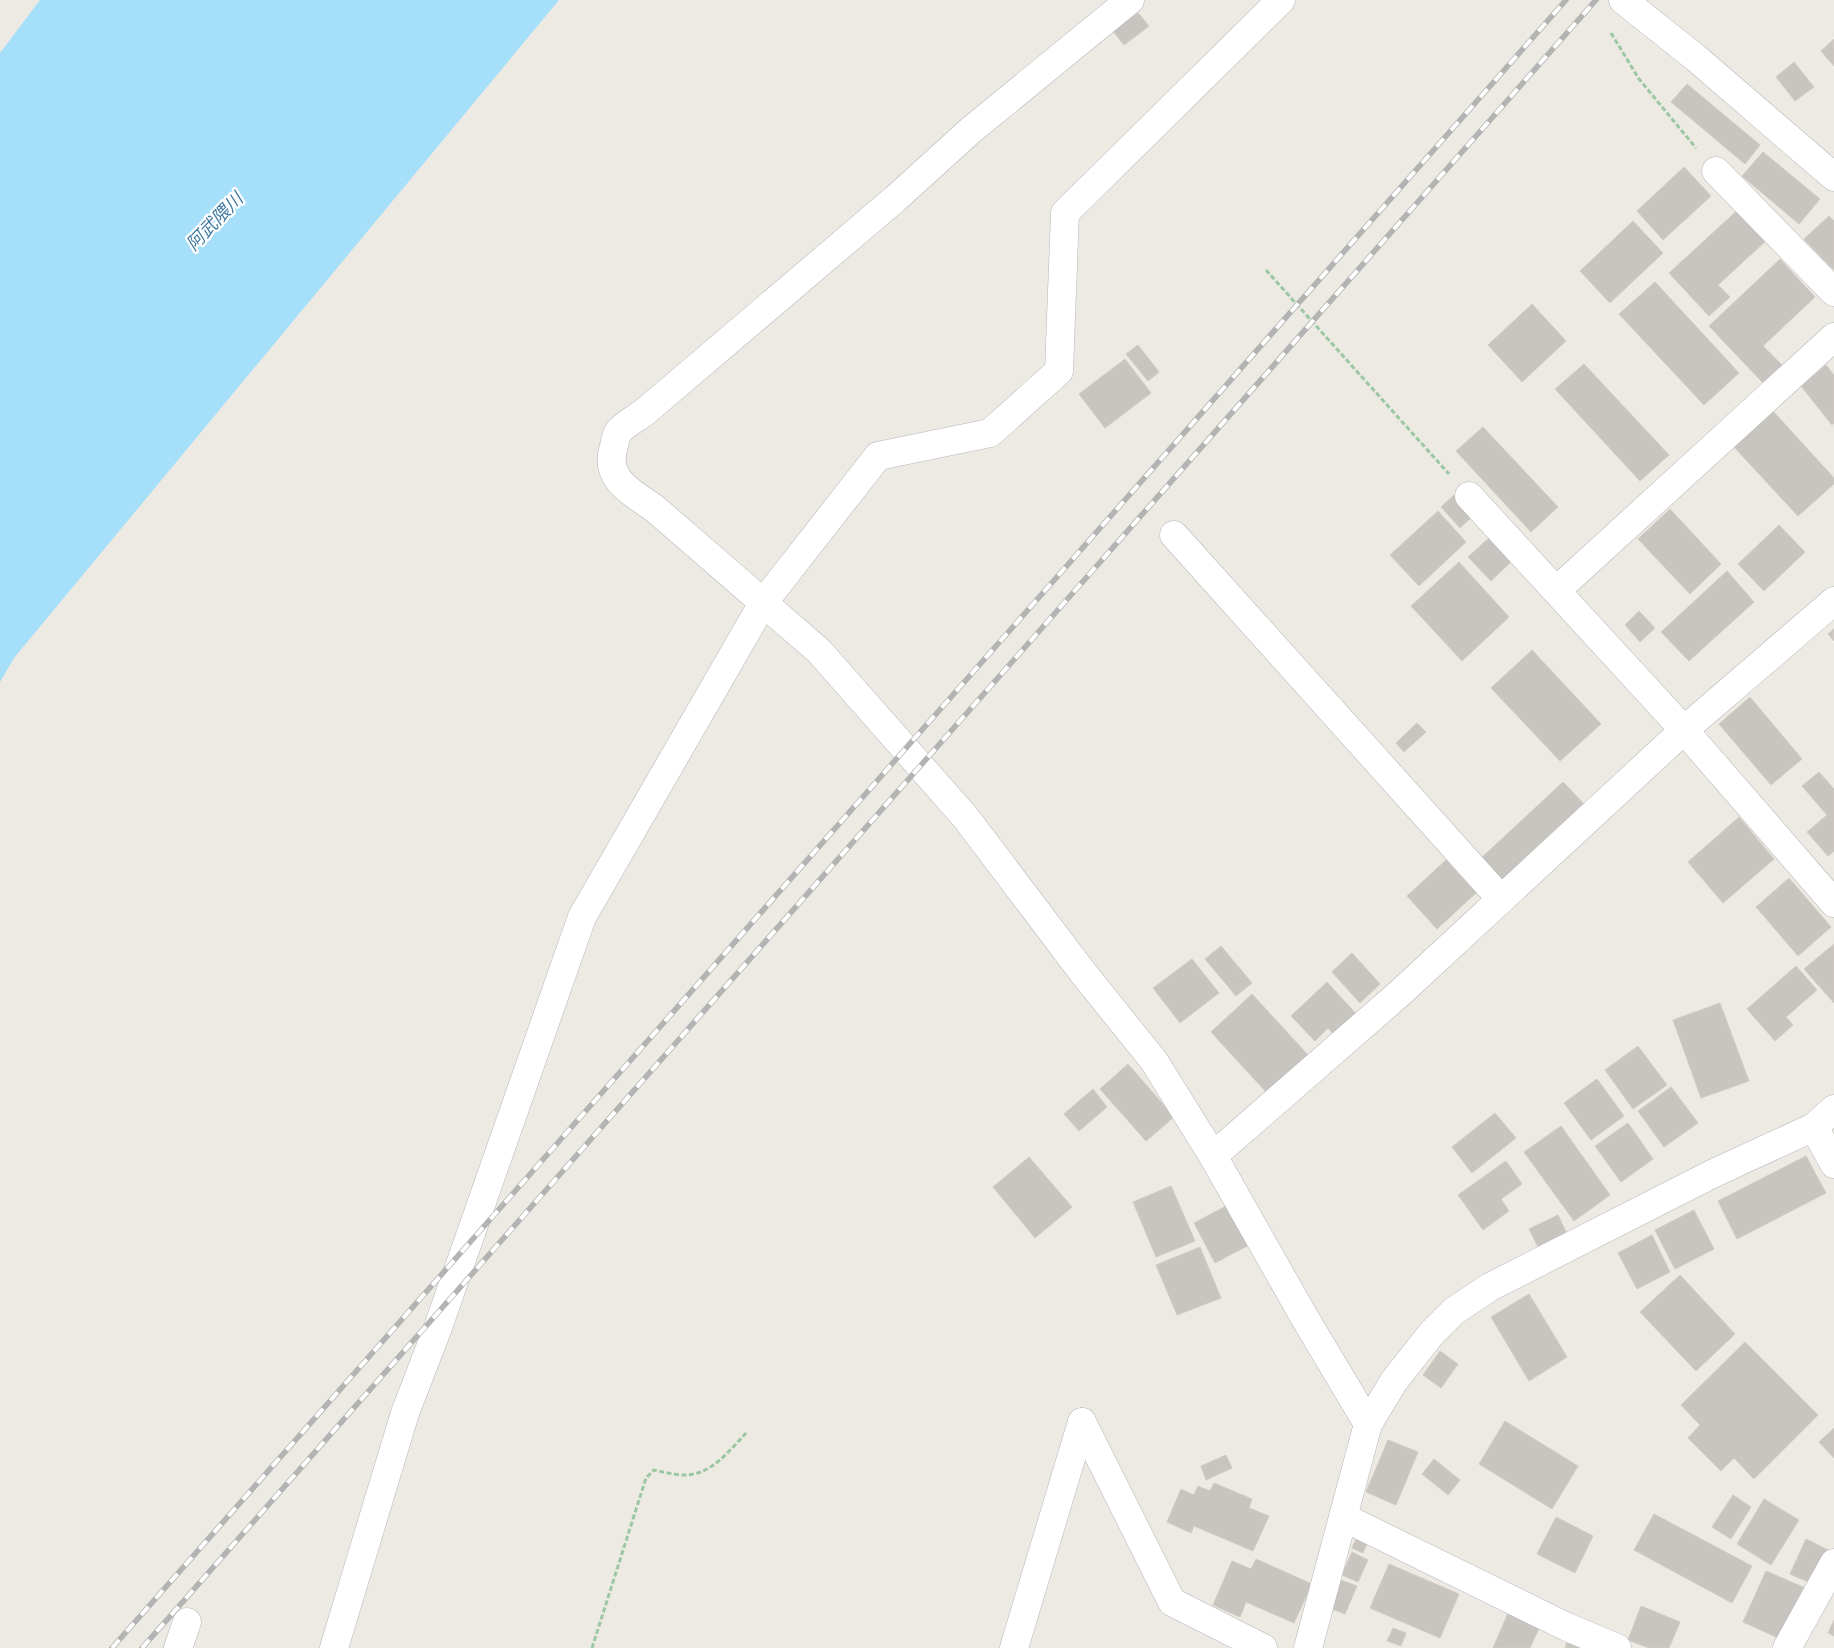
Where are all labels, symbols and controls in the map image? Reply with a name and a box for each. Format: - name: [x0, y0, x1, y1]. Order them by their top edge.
- water label: 阿武隈川: [181, 186, 248, 255]

